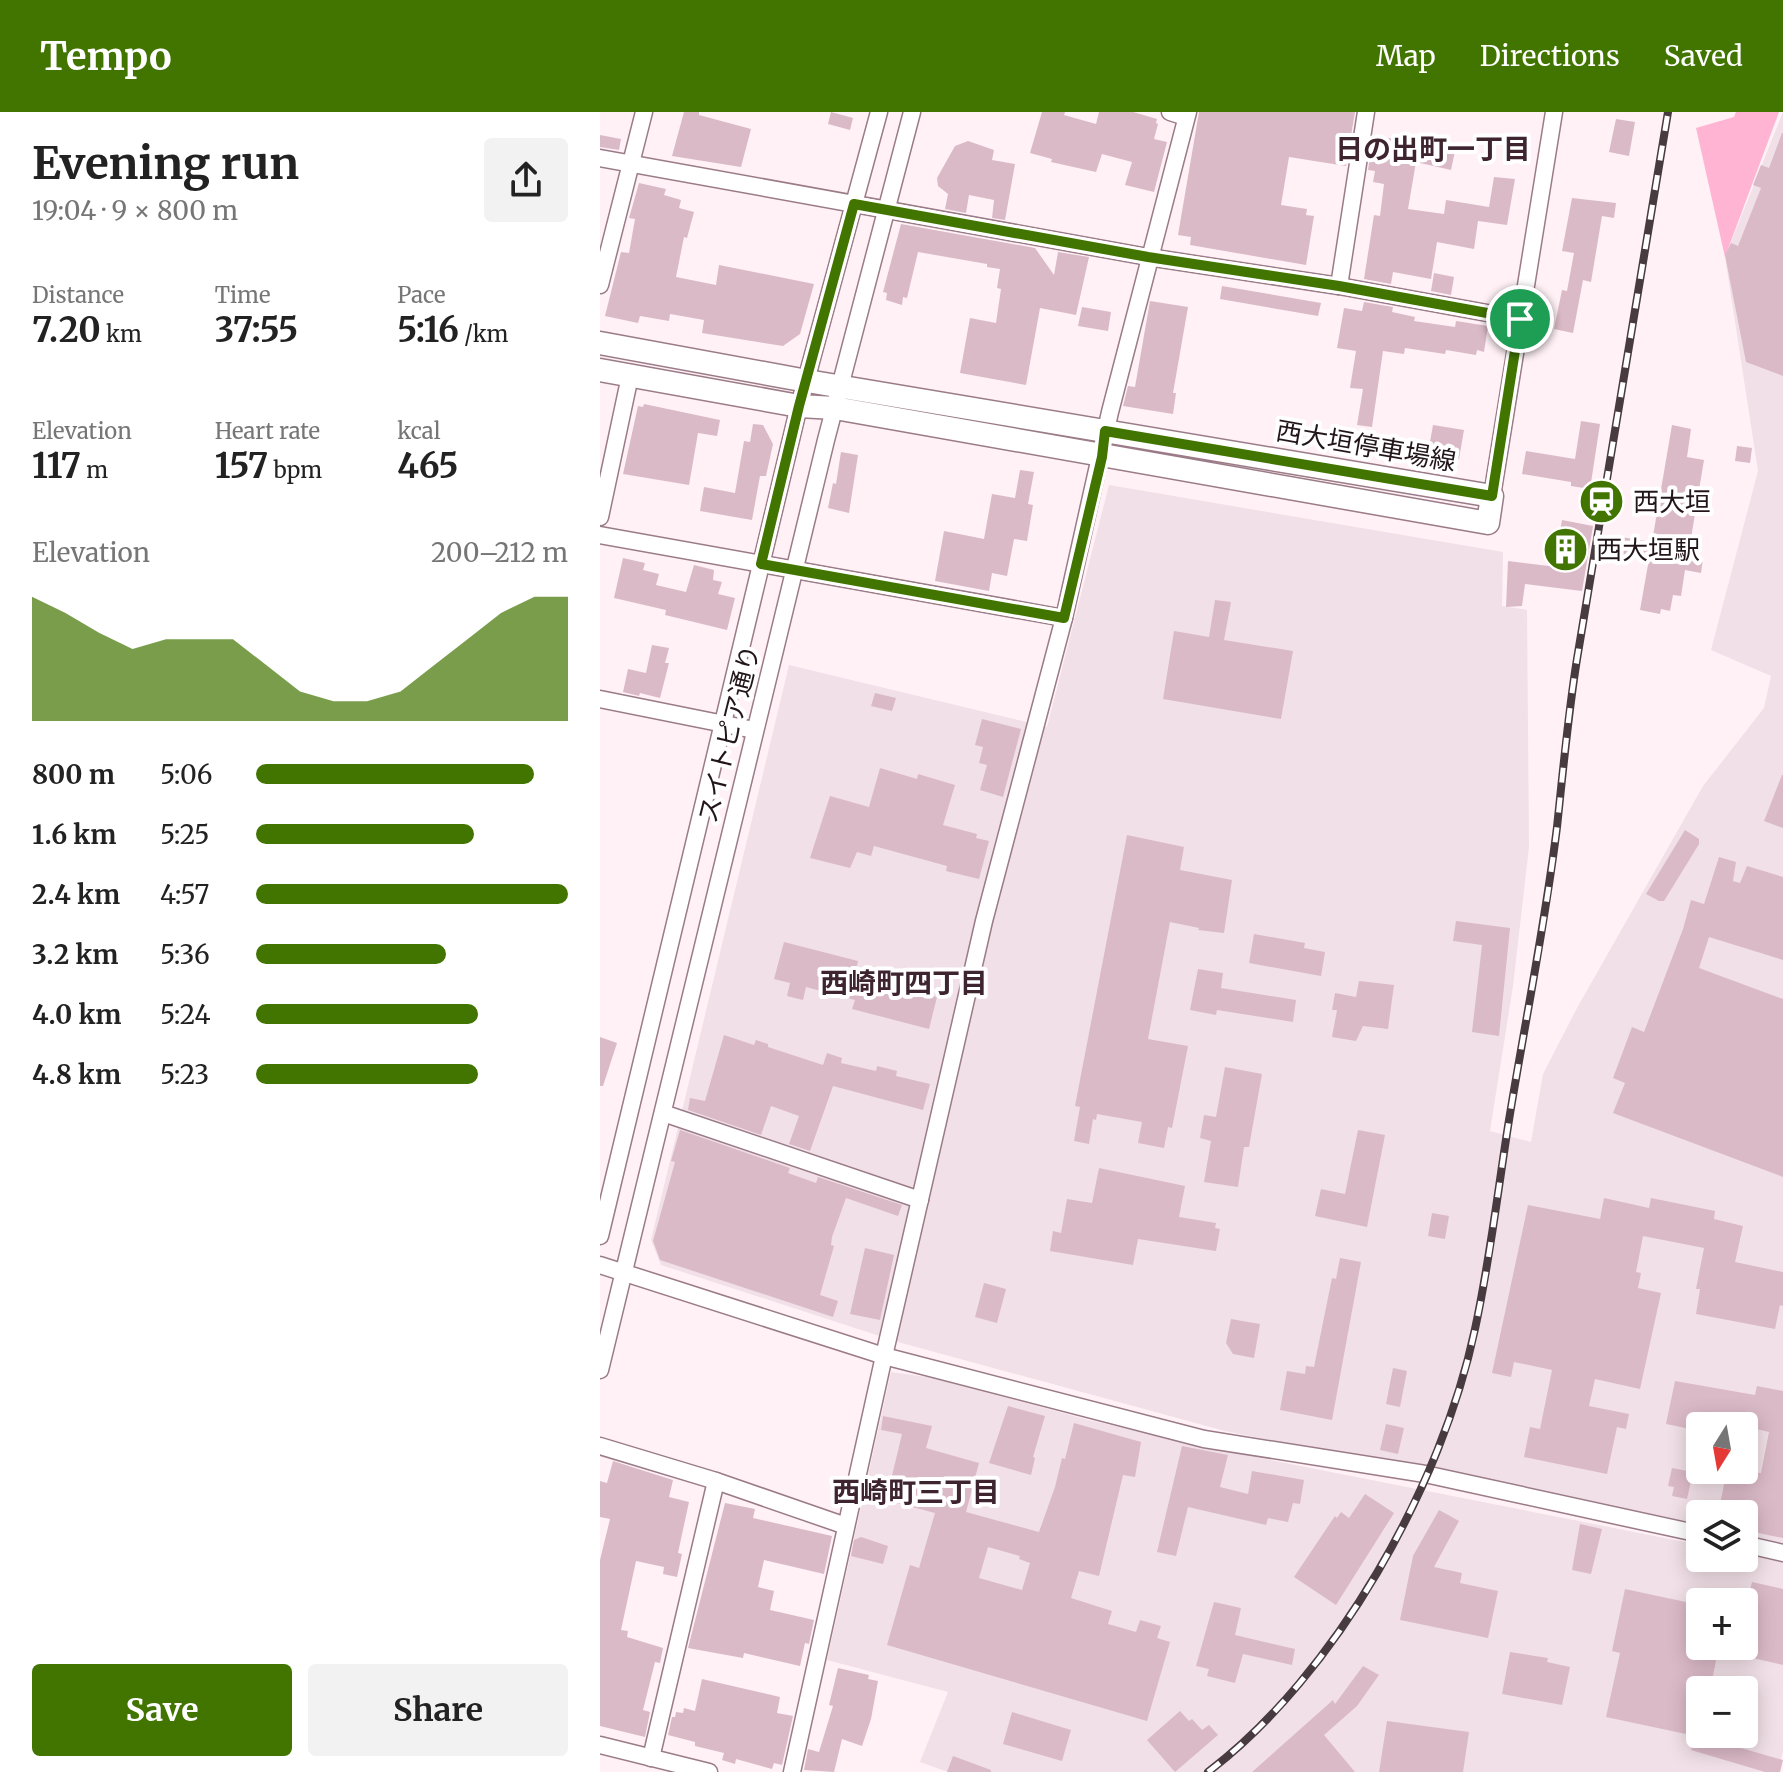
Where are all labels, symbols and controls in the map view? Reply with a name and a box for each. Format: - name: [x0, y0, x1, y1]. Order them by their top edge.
- text: Tempo: [40, 33, 172, 80]
- text: Map: [1376, 38, 1436, 74]
- text: Directions: [1480, 38, 1620, 74]
- text: Saved: [1664, 38, 1743, 74]
- district label: 日の出町一丁目: [1335, 131, 1531, 167]
- text: Evening run: [32, 136, 299, 191]
- button: share: [484, 138, 568, 222]
- text: 19:04 · 9 × 800 m: [32, 194, 238, 227]
- text: Distance: [32, 281, 124, 309]
- text: Time: [215, 281, 270, 309]
- text: Pace: [397, 281, 445, 309]
- pin: [1486, 285, 1554, 353]
- icon: arrive: [1498, 297, 1542, 341]
- text: 7.20: [32, 309, 101, 351]
- text: 37:55: [215, 309, 298, 351]
- text: 5:16: [397, 309, 459, 351]
- text: km: [101, 320, 142, 348]
- text: /km: [459, 320, 508, 348]
- street label: 西大垣停車場線: [1274, 413, 1459, 478]
- text: Elevation: [32, 417, 132, 445]
- text: Heart rate: [215, 417, 320, 445]
- text: kcal: [397, 417, 441, 445]
- text: 117: [32, 445, 81, 487]
- text: 157: [215, 445, 268, 487]
- text: 465: [397, 445, 458, 487]
- text: m: [81, 456, 108, 484]
- text: bpm: [268, 456, 322, 484]
- station icon: 西大垣: [1578, 478, 1626, 526]
- place label: 西大垣: [1633, 485, 1711, 518]
- building icon: 西大垣駅: [1541, 526, 1589, 574]
- place label: 西大垣駅: [1596, 533, 1700, 566]
- text: Elevation: [32, 536, 150, 569]
- text: 200–212 m: [431, 536, 568, 569]
- street label: スイトピア通り: [690, 642, 767, 826]
- text: 800 m: [32, 758, 115, 791]
- text: 5:06: [160, 758, 212, 791]
- text: 1.6 km: [32, 818, 116, 851]
- text: 5:25: [160, 818, 210, 851]
- text: 2.4 km: [32, 878, 120, 911]
- text: 4:57: [160, 878, 209, 911]
- text: 3.2 km: [32, 938, 118, 971]
- text: 5:36: [160, 938, 210, 971]
- district label: 西崎町四丁目: [820, 965, 988, 1001]
- text: 4.0 km: [32, 998, 121, 1031]
- text: 5:24: [160, 998, 211, 1031]
- text: 4.8 km: [32, 1058, 121, 1091]
- text: 5:23: [160, 1058, 209, 1091]
- north arrow: [1686, 1412, 1758, 1484]
- map controls: [1686, 1412, 1758, 1748]
- district label: 西崎町三丁目: [832, 1474, 1000, 1510]
- button: layers: [1686, 1500, 1758, 1572]
- button: +: [1686, 1588, 1758, 1660]
- button: Save: [32, 1664, 292, 1756]
- button: Share: [308, 1664, 568, 1756]
- button: −: [1686, 1676, 1758, 1748]

